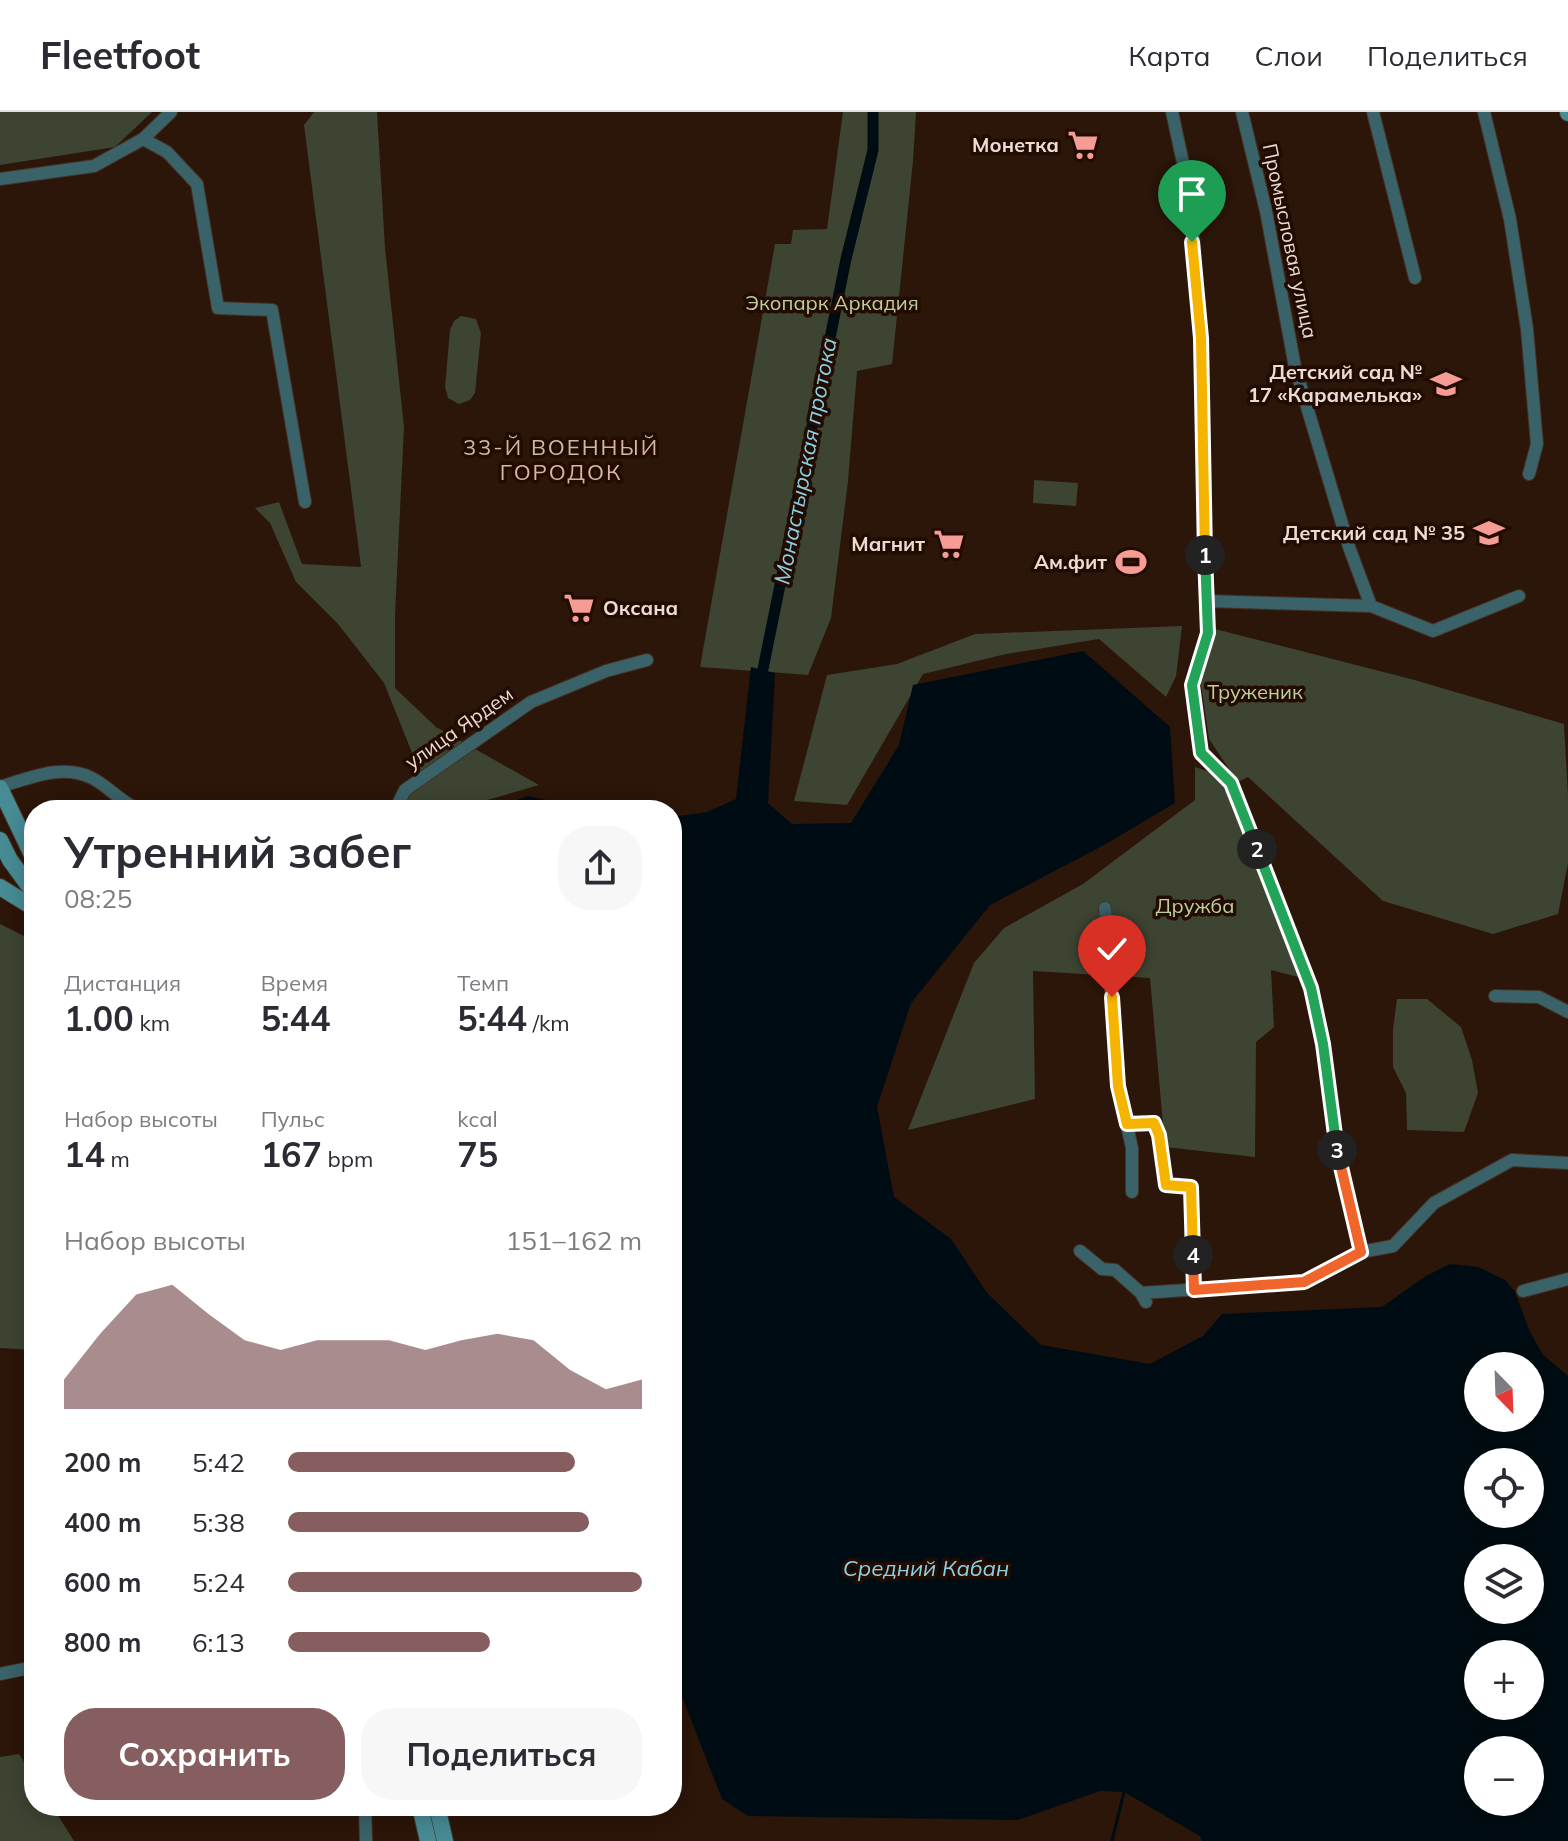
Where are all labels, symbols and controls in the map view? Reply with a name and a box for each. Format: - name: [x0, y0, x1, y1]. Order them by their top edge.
- text: Fleetfoot: [40, 31, 200, 79]
- text: Карта: [1128, 38, 1211, 73]
- text: Слои: [1255, 38, 1323, 73]
- text: Поделиться: [1367, 38, 1528, 73]
- supermarket icon: Монетка: [1066, 128, 1100, 162]
- place label: Монетка: [972, 132, 1059, 157]
- street label: Промысловая улица: [1258, 141, 1323, 341]
- pin: [1158, 160, 1226, 242]
- icon: arrive: [1170, 172, 1214, 216]
- park label: Экопарк Аркадия: [745, 290, 919, 315]
- water label: Монастырская протока: [767, 335, 843, 587]
- place label: Детский сад № 17 «Карамелька»: [1248, 359, 1422, 407]
- school or university icon: Детский сад № 17 «Карамелька»: [1429, 367, 1463, 401]
- district label: 33-Й ВОЕННЫЙ ГОРОДОК: [463, 433, 659, 486]
- school or university icon: Детский сад № 35: [1472, 516, 1506, 550]
- place label: Детский сад № 35: [1283, 520, 1465, 545]
- supermarket icon: Магнит: [932, 527, 966, 561]
- place label: Магнит: [851, 531, 925, 556]
- pin: 1: [1185, 535, 1225, 575]
- text: 1: [1198, 541, 1212, 569]
- sports icon: Ам.фит: [1114, 545, 1148, 579]
- place label: Ам.фит: [1034, 549, 1107, 574]
- supermarket icon: Оксана: [562, 591, 596, 625]
- place label: Оксана: [603, 595, 678, 620]
- park label: Труженик: [1207, 679, 1303, 704]
- street label: улица Ярдем: [400, 681, 518, 774]
- text: Утренний забег: [64, 824, 411, 879]
- button: share: [558, 826, 642, 910]
- pin: 2: [1237, 829, 1277, 869]
- text: 2: [1250, 835, 1264, 863]
- text: 08:25: [64, 882, 132, 915]
- park label: Дружба: [1156, 893, 1234, 918]
- pin: [1078, 915, 1146, 997]
- icon: check: [1090, 927, 1134, 971]
- text: Дистанция: [64, 969, 181, 997]
- text: Время: [261, 969, 328, 997]
- text: Темп: [457, 969, 509, 997]
- text: 1.00: [64, 997, 134, 1040]
- text: 5:44: [261, 997, 330, 1040]
- text: 5:44: [457, 997, 527, 1040]
- text: km: [134, 1009, 170, 1037]
- text: /km: [527, 1009, 570, 1037]
- text: Набор высоты: [64, 1105, 218, 1133]
- text: Пульс: [261, 1105, 325, 1133]
- text: kcal: [457, 1105, 498, 1133]
- pin: 3: [1317, 1130, 1357, 1170]
- text: 14: [64, 1133, 105, 1176]
- text: 167: [261, 1133, 322, 1176]
- text: 75: [457, 1133, 498, 1176]
- text: 3: [1330, 1136, 1344, 1164]
- text: m: [105, 1145, 130, 1173]
- text: bpm: [322, 1145, 373, 1173]
- text: Набор высоты: [64, 1224, 246, 1257]
- text: 151–162 m: [506, 1224, 642, 1257]
- pin: 4: [1173, 1235, 1213, 1275]
- text: 4: [1186, 1241, 1200, 1269]
- north arrow: [1464, 1352, 1544, 1432]
- map controls: [1464, 1352, 1544, 1816]
- text: 200 m: [64, 1446, 141, 1479]
- text: 5:42: [192, 1446, 245, 1479]
- button: locate: [1464, 1448, 1544, 1528]
- text: 400 m: [64, 1506, 141, 1539]
- text: 5:38: [192, 1506, 245, 1539]
- button: layers: [1464, 1544, 1544, 1624]
- water label: Средний Кабан: [843, 1554, 1009, 1582]
- text: 600 m: [64, 1566, 141, 1599]
- text: 5:24: [192, 1566, 245, 1599]
- text: 800 m: [64, 1626, 141, 1659]
- text: 6:13: [192, 1626, 245, 1659]
- button: +: [1464, 1640, 1544, 1720]
- button: Сохранить: [64, 1708, 345, 1800]
- button: Поделиться: [361, 1708, 642, 1800]
- button: −: [1464, 1736, 1544, 1816]

